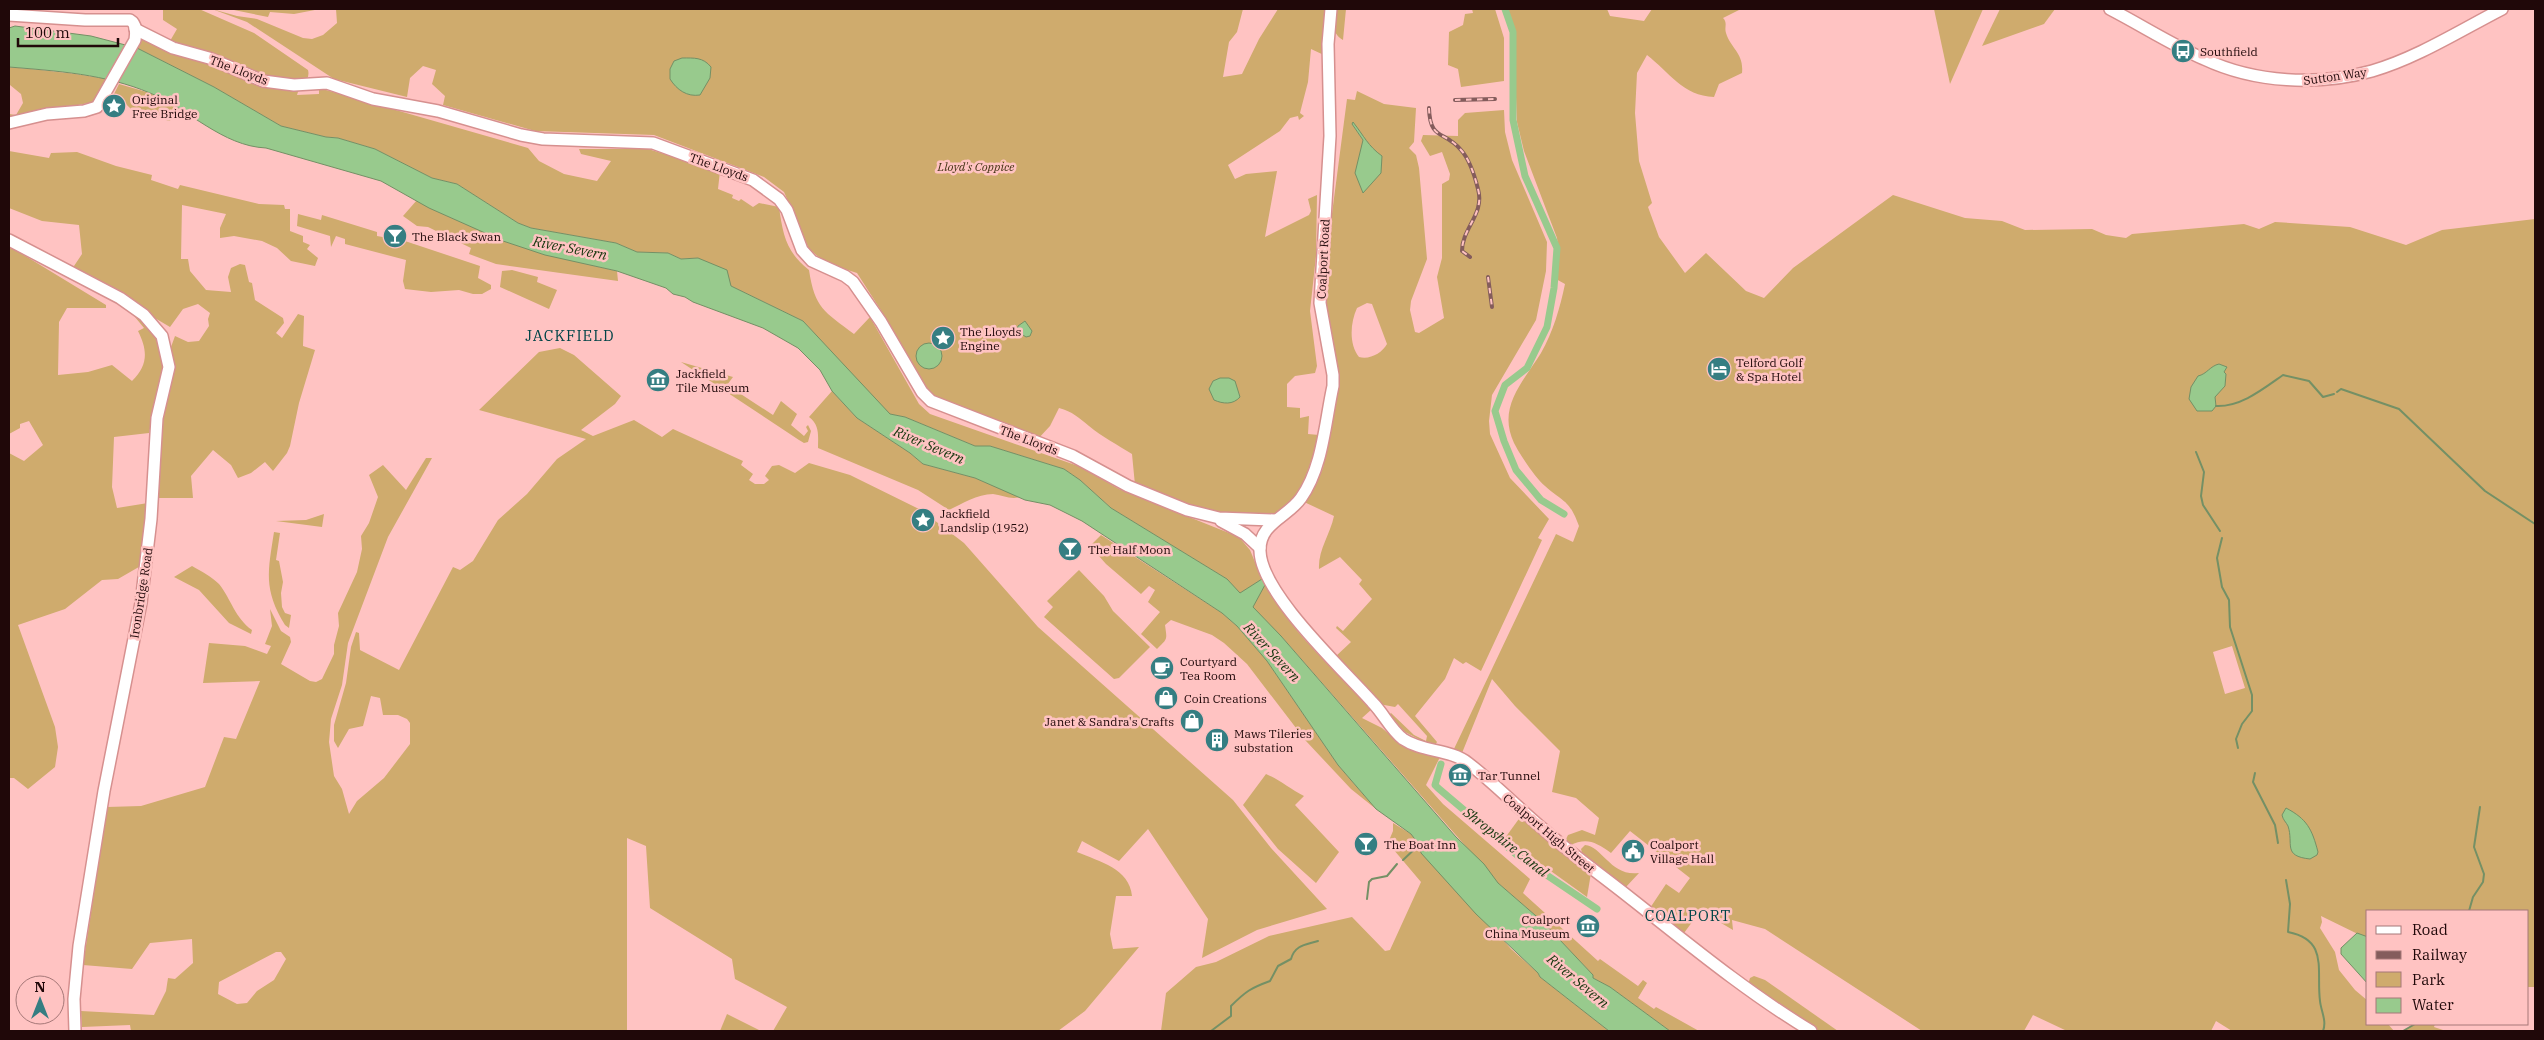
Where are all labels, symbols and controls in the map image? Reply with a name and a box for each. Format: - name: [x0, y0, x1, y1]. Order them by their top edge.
- scale bar: [18, 15, 118, 47]
- text: 100 m: [25, 23, 70, 42]
- bus stop icon: Southfield: [2170, 38, 2196, 64]
- place label: Southfield: [2200, 44, 2258, 59]
- street label: The Lloyds: [208, 52, 270, 88]
- street label: Sutton Way: [2302, 64, 2368, 88]
- place label: Original Free Bridge: [132, 92, 198, 121]
- place icon: Original Free Bridge: [101, 93, 127, 119]
- street label: The Lloyds: [688, 149, 751, 185]
- park label: Lloyd's Coppice: [937, 159, 1015, 174]
- street label: Coalport Road: [1313, 219, 1333, 299]
- bar icon: The Black Swan: [382, 223, 408, 249]
- place label: The Black Swan: [412, 229, 502, 244]
- water label: River Severn: [530, 232, 609, 264]
- place label: The Lloyds Engine: [960, 324, 1022, 353]
- place icon: The Lloyds Engine: [930, 325, 956, 351]
- district label: JACKFIELD: [525, 326, 615, 345]
- place label: Telford Golf & Spa Hotel: [1736, 355, 1804, 384]
- hotel icon: Telford Golf & Spa Hotel: [1706, 356, 1732, 382]
- place label: Jackfield Tile Museum: [676, 366, 750, 395]
- museum icon: Jackfield Tile Museum: [645, 367, 671, 393]
- water label: River Severn: [890, 422, 967, 468]
- street label: The Lloyds: [998, 422, 1060, 458]
- place label: Jackfield Landslip (1952): [940, 506, 1029, 535]
- place icon: Jackfield Landslip (1952): [910, 507, 936, 533]
- bar icon: The Half Moon: [1057, 536, 1083, 562]
- place label: The Half Moon: [1088, 542, 1171, 557]
- street label: Ironbridge Road: [126, 547, 156, 639]
- water label: River Severn: [1239, 618, 1304, 686]
- place label: Courtyard Tea Room: [1180, 654, 1237, 683]
- cafe icon: Courtyard Tea Room: [1149, 655, 1175, 681]
- shop icon: Coin Creations: [1153, 685, 1179, 711]
- place label: Coin Creations: [1184, 691, 1267, 706]
- shop icon: Janet & Sandra's Crafts: [1179, 708, 1205, 734]
- place label: Janet & Sandra's Crafts: [1045, 714, 1174, 729]
- place label: Maws Tileries substation: [1234, 726, 1312, 755]
- building icon: Maws Tileries substation: [1204, 727, 1230, 753]
- museum icon: Tar Tunnel: [1447, 762, 1473, 788]
- place label: Tar Tunnel: [1478, 768, 1541, 783]
- street label: Coalport High Street: [1500, 790, 1598, 876]
- water label: Shropshire Canal: [1459, 802, 1553, 882]
- bar icon: The Boat Inn: [1353, 831, 1379, 857]
- place label: The Boat Inn: [1384, 837, 1457, 852]
- place label: Coalport Village Hall: [1650, 837, 1714, 866]
- public building icon: Coalport Village Hall: [1620, 838, 1646, 864]
- district label: COALPORT: [1645, 906, 1731, 925]
- legend: [2366, 910, 2529, 1025]
- place label: Coalport China Museum: [1485, 912, 1571, 941]
- museum icon: Coalport China Museum: [1575, 913, 1601, 939]
- text: Road: [2412, 920, 2448, 939]
- text: Railway: [2412, 945, 2467, 964]
- water label: River Severn: [1543, 949, 1613, 1012]
- text: Park: [2412, 970, 2445, 989]
- north arrow: [15, 975, 65, 1025]
- text: N: [34, 978, 46, 996]
- text: Water: [2412, 995, 2454, 1014]

